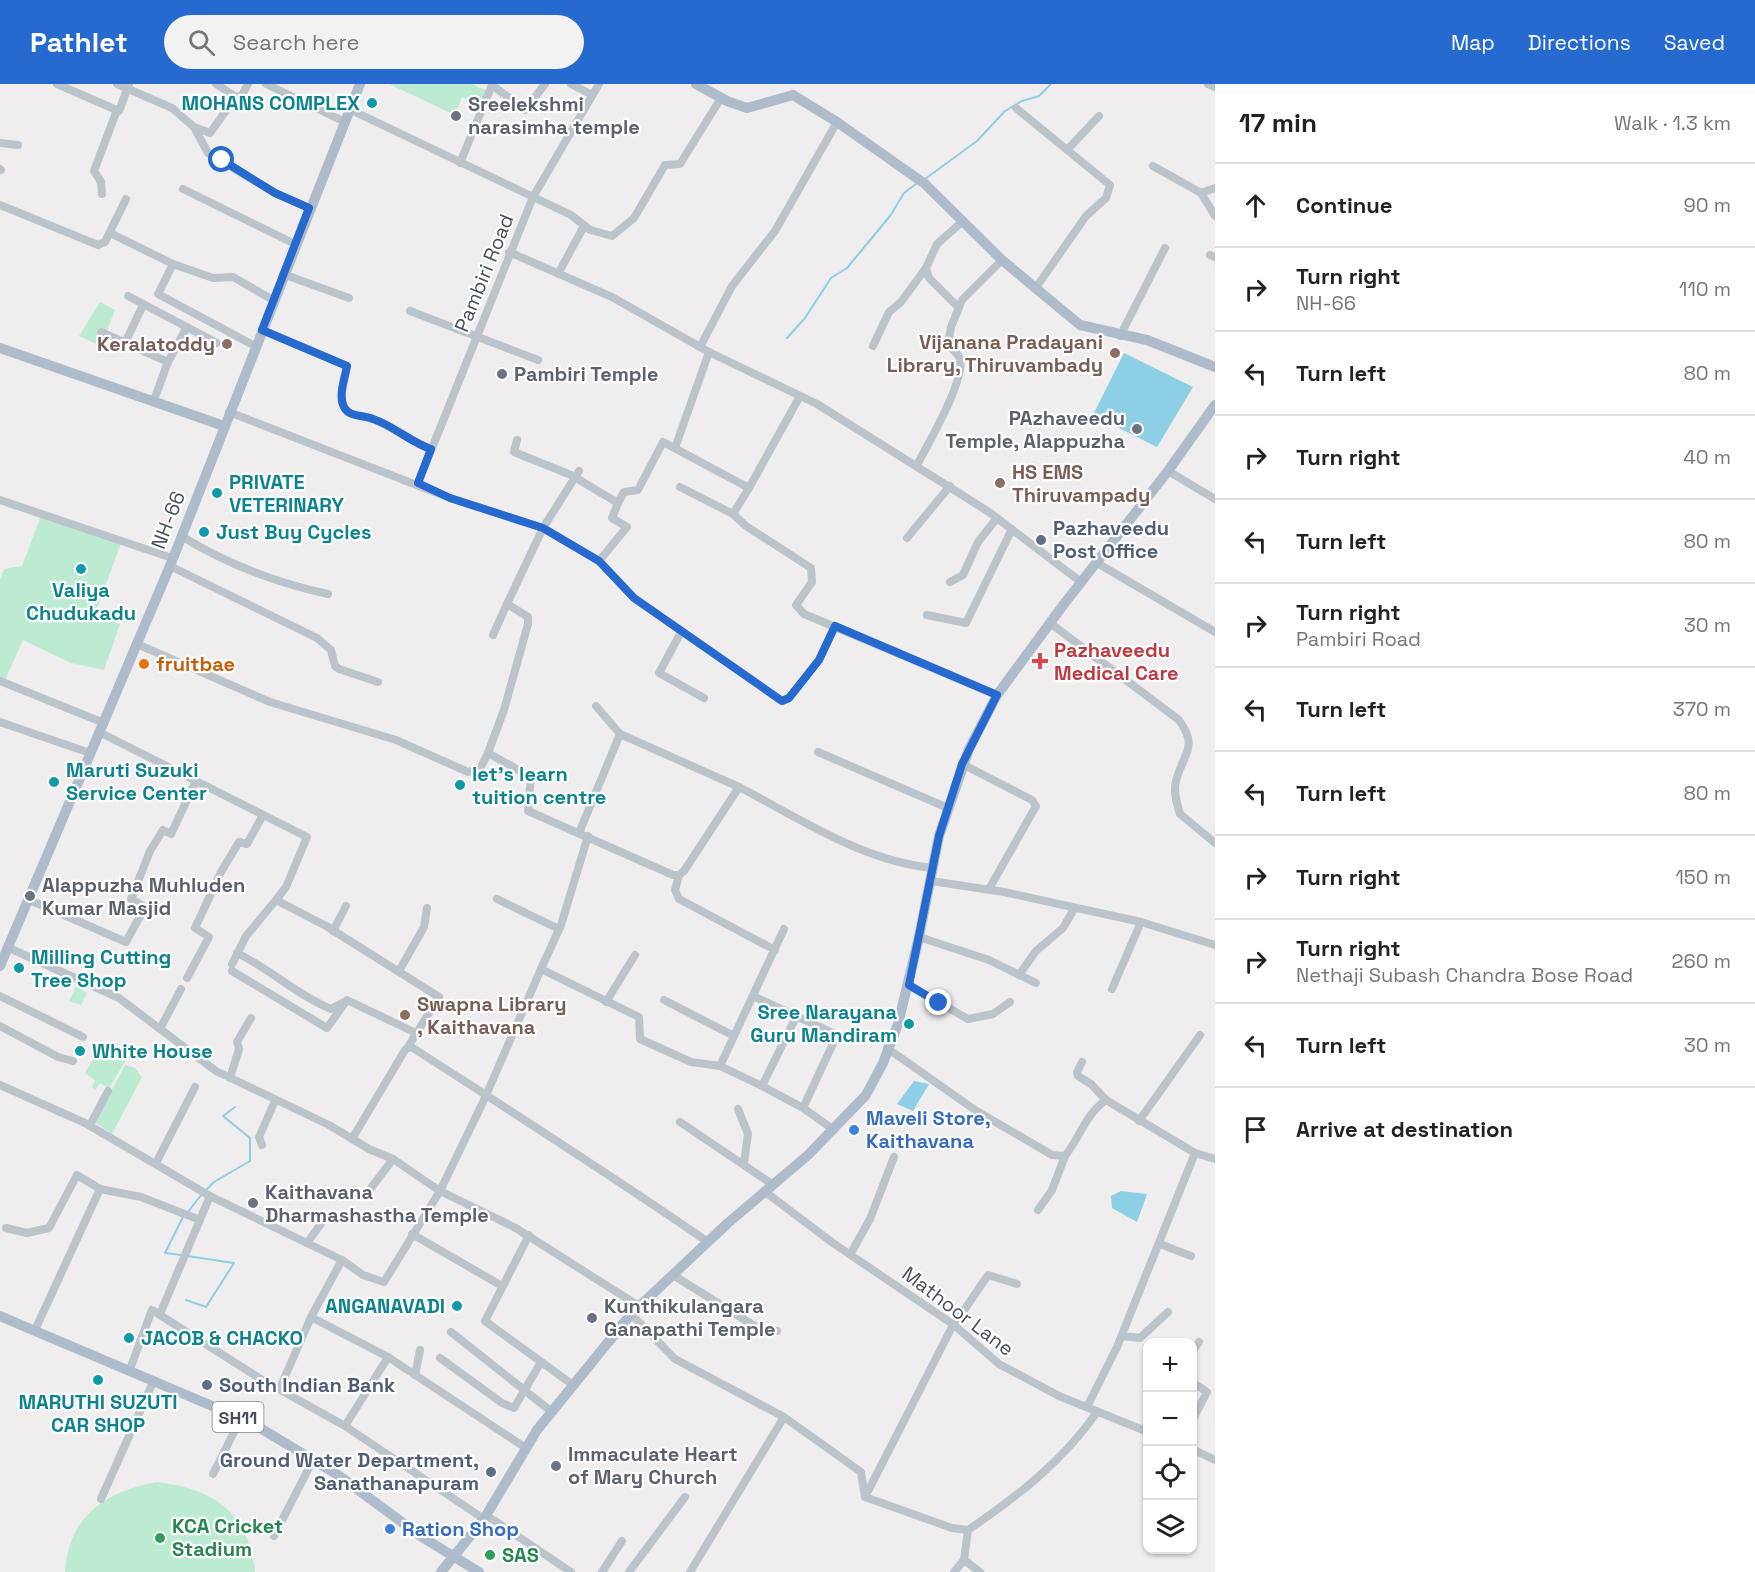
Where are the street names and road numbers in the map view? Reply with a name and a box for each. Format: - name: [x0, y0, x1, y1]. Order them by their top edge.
- street label: Pambiri Road: [449, 210, 519, 336]
- street label: NH-66: [145, 487, 191, 553]
- street label: Mathoor Lane: [897, 1260, 1019, 1362]
- road number: SH11: [212, 1402, 264, 1432]

